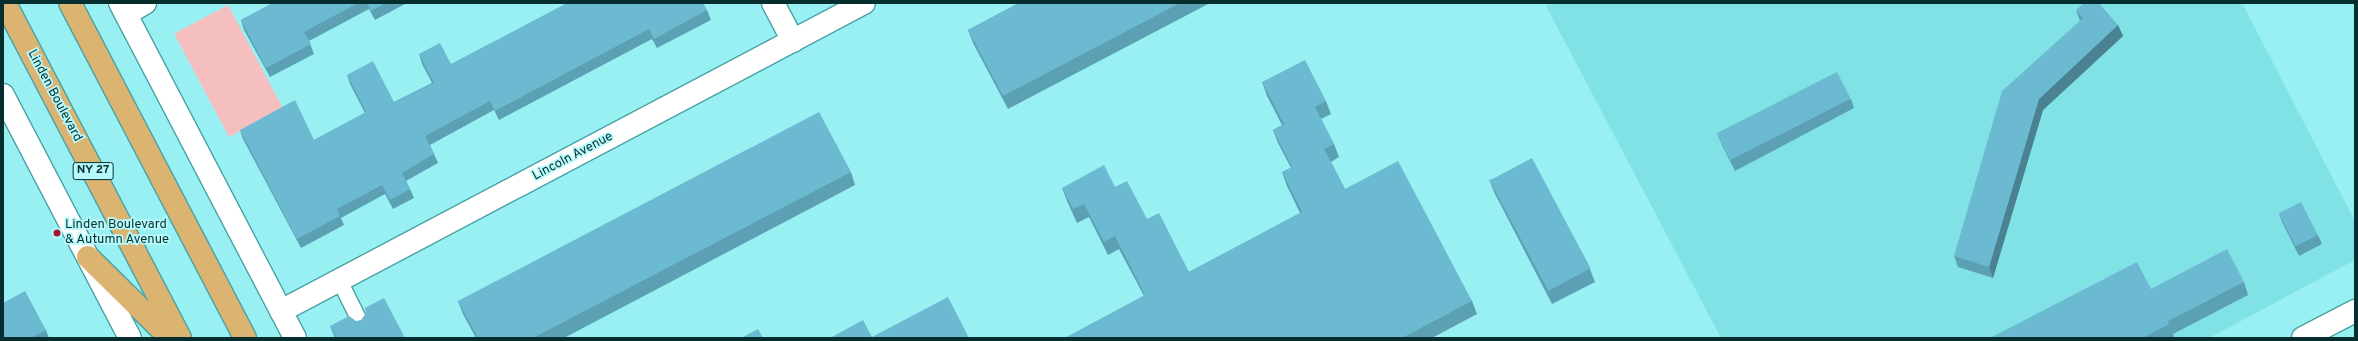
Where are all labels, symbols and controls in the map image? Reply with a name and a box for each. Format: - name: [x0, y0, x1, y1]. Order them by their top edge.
- street label: Linden Boulevard: [23, 47, 85, 145]
- street label: Lincoln Avenue: [530, 129, 616, 185]
- road number: NY 27: [72, 161, 114, 181]
- place label: Linden Boulevard & Autumn Avenue: [65, 218, 170, 249]
- marker: Linden Boulevard & Autumn Avenue: [52, 228, 62, 238]

